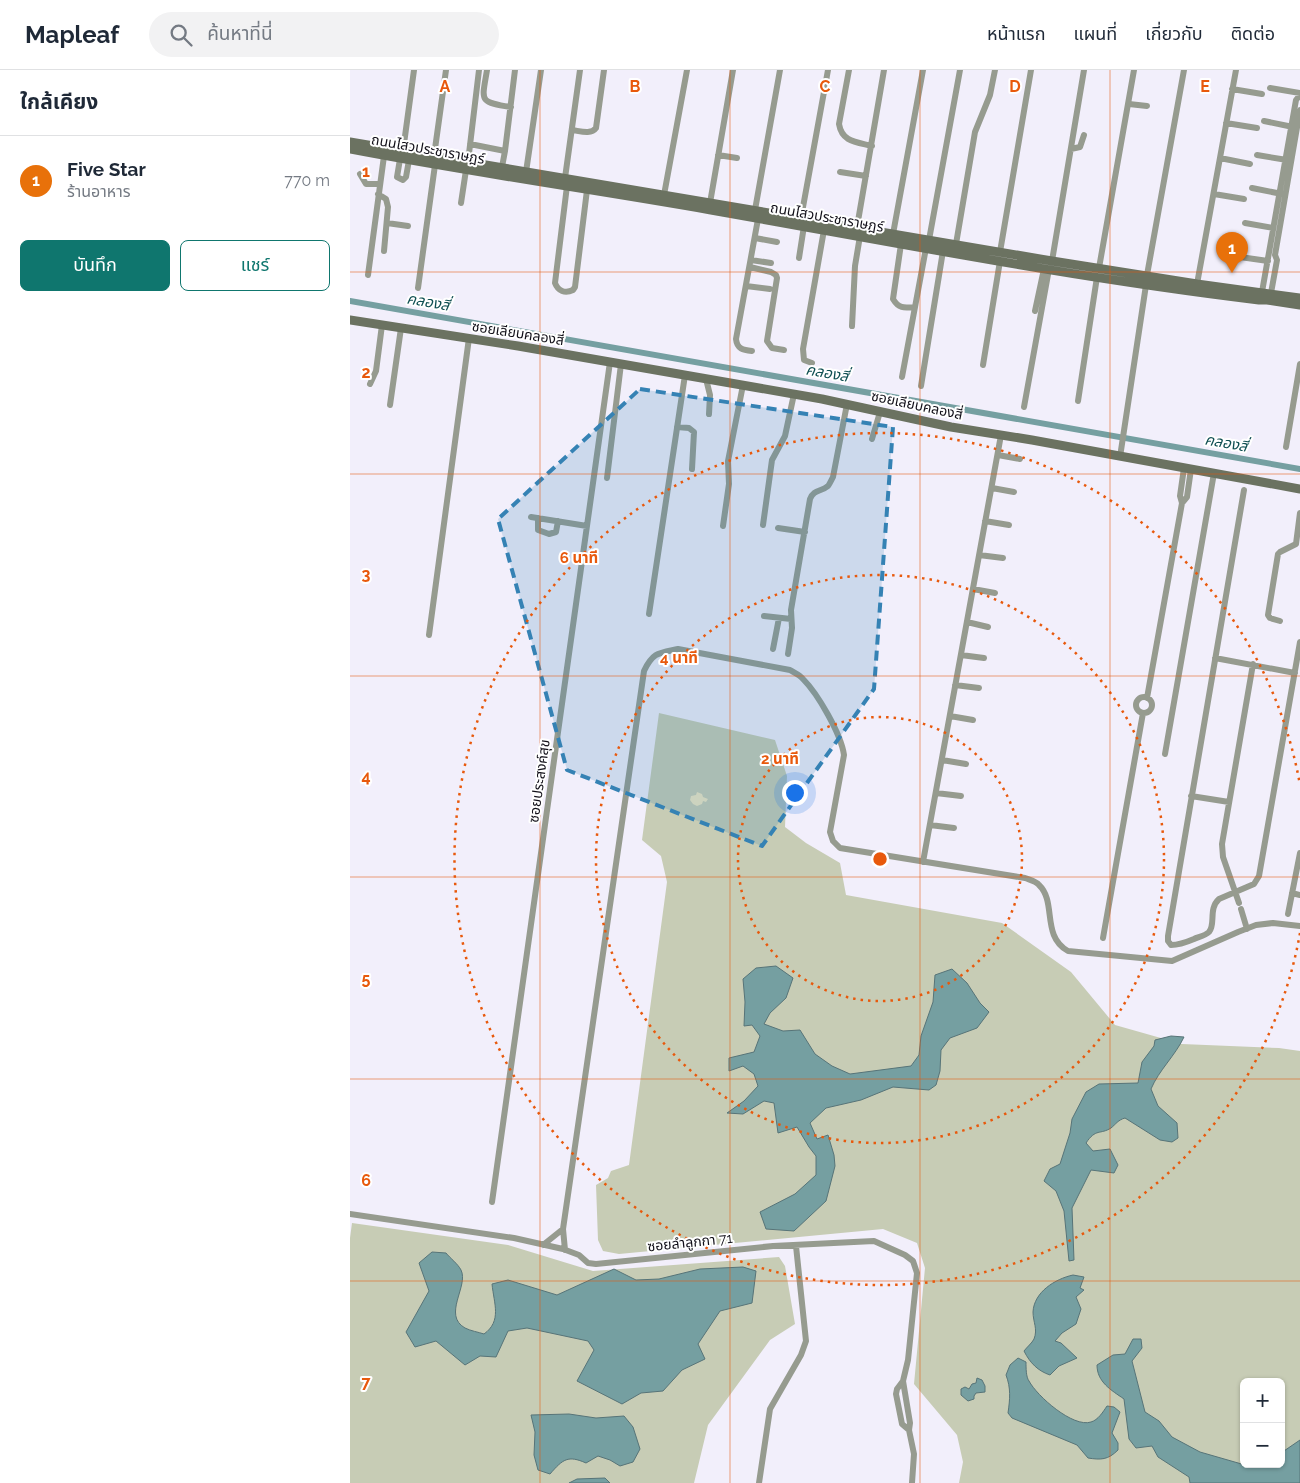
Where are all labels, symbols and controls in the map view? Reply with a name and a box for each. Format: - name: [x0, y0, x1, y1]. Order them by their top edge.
- search box: [149, 12, 499, 57]
- text: Mapleaf: [25, 20, 119, 49]
- icon: search: [167, 21, 195, 49]
- text: ค้นหาที่นี่: [207, 22, 273, 44]
- text: หน้าแรก: [987, 23, 1045, 44]
- text: แผนที่: [1073, 23, 1117, 44]
- text: เกี่ยวกับ: [1145, 23, 1203, 44]
- text: ติดต่อ: [1231, 23, 1275, 44]
- text: A: [440, 77, 451, 96]
- text: B: [630, 77, 641, 96]
- text: C: [820, 77, 831, 96]
- text: D: [1009, 77, 1021, 96]
- text: E: [1200, 77, 1210, 96]
- text: ใกล้เคียง: [20, 89, 98, 114]
- street label: ถนนไสวประชาราษฎร์: [370, 131, 487, 167]
- text: Five Star: [67, 158, 146, 180]
- text: 1: [362, 162, 370, 181]
- text: 1: [32, 171, 40, 190]
- text: 770 m: [284, 171, 330, 190]
- text: ร้านอาหาร: [67, 182, 131, 201]
- street label: ถนนไสวประชาราษฎร์: [769, 199, 886, 235]
- pin: 1: [1216, 232, 1248, 273]
- button: บันทึก: [20, 240, 170, 291]
- button: แชร์: [180, 240, 330, 291]
- water label: คลองสี่: [405, 287, 454, 315]
- street label: ซอยเลียบคลองสี่: [471, 316, 566, 348]
- water label: คลองสี่: [804, 358, 853, 386]
- text: 2: [361, 363, 371, 382]
- street label: ซอยเลียบคลองสี่: [870, 386, 965, 422]
- water label: คลองสี่: [1203, 428, 1252, 456]
- text: 6 นาที: [560, 549, 598, 567]
- text: 3: [362, 565, 371, 584]
- text: 4 นาที: [660, 649, 698, 667]
- street label: ซอยประสงค์สุข: [525, 738, 554, 824]
- text: 2 นาที: [761, 750, 799, 768]
- text: 4: [361, 767, 371, 786]
- your location: [782, 780, 808, 806]
- centre of rings: [871, 850, 889, 868]
- text: 5: [362, 969, 371, 988]
- text: 6: [361, 1171, 371, 1190]
- street label: ซอยลำลูกกา 71: [647, 1230, 733, 1255]
- text: 7: [362, 1373, 371, 1392]
- map controls: [1240, 1378, 1285, 1468]
- button: +: [1240, 1378, 1285, 1423]
- button: −: [1240, 1423, 1285, 1468]

